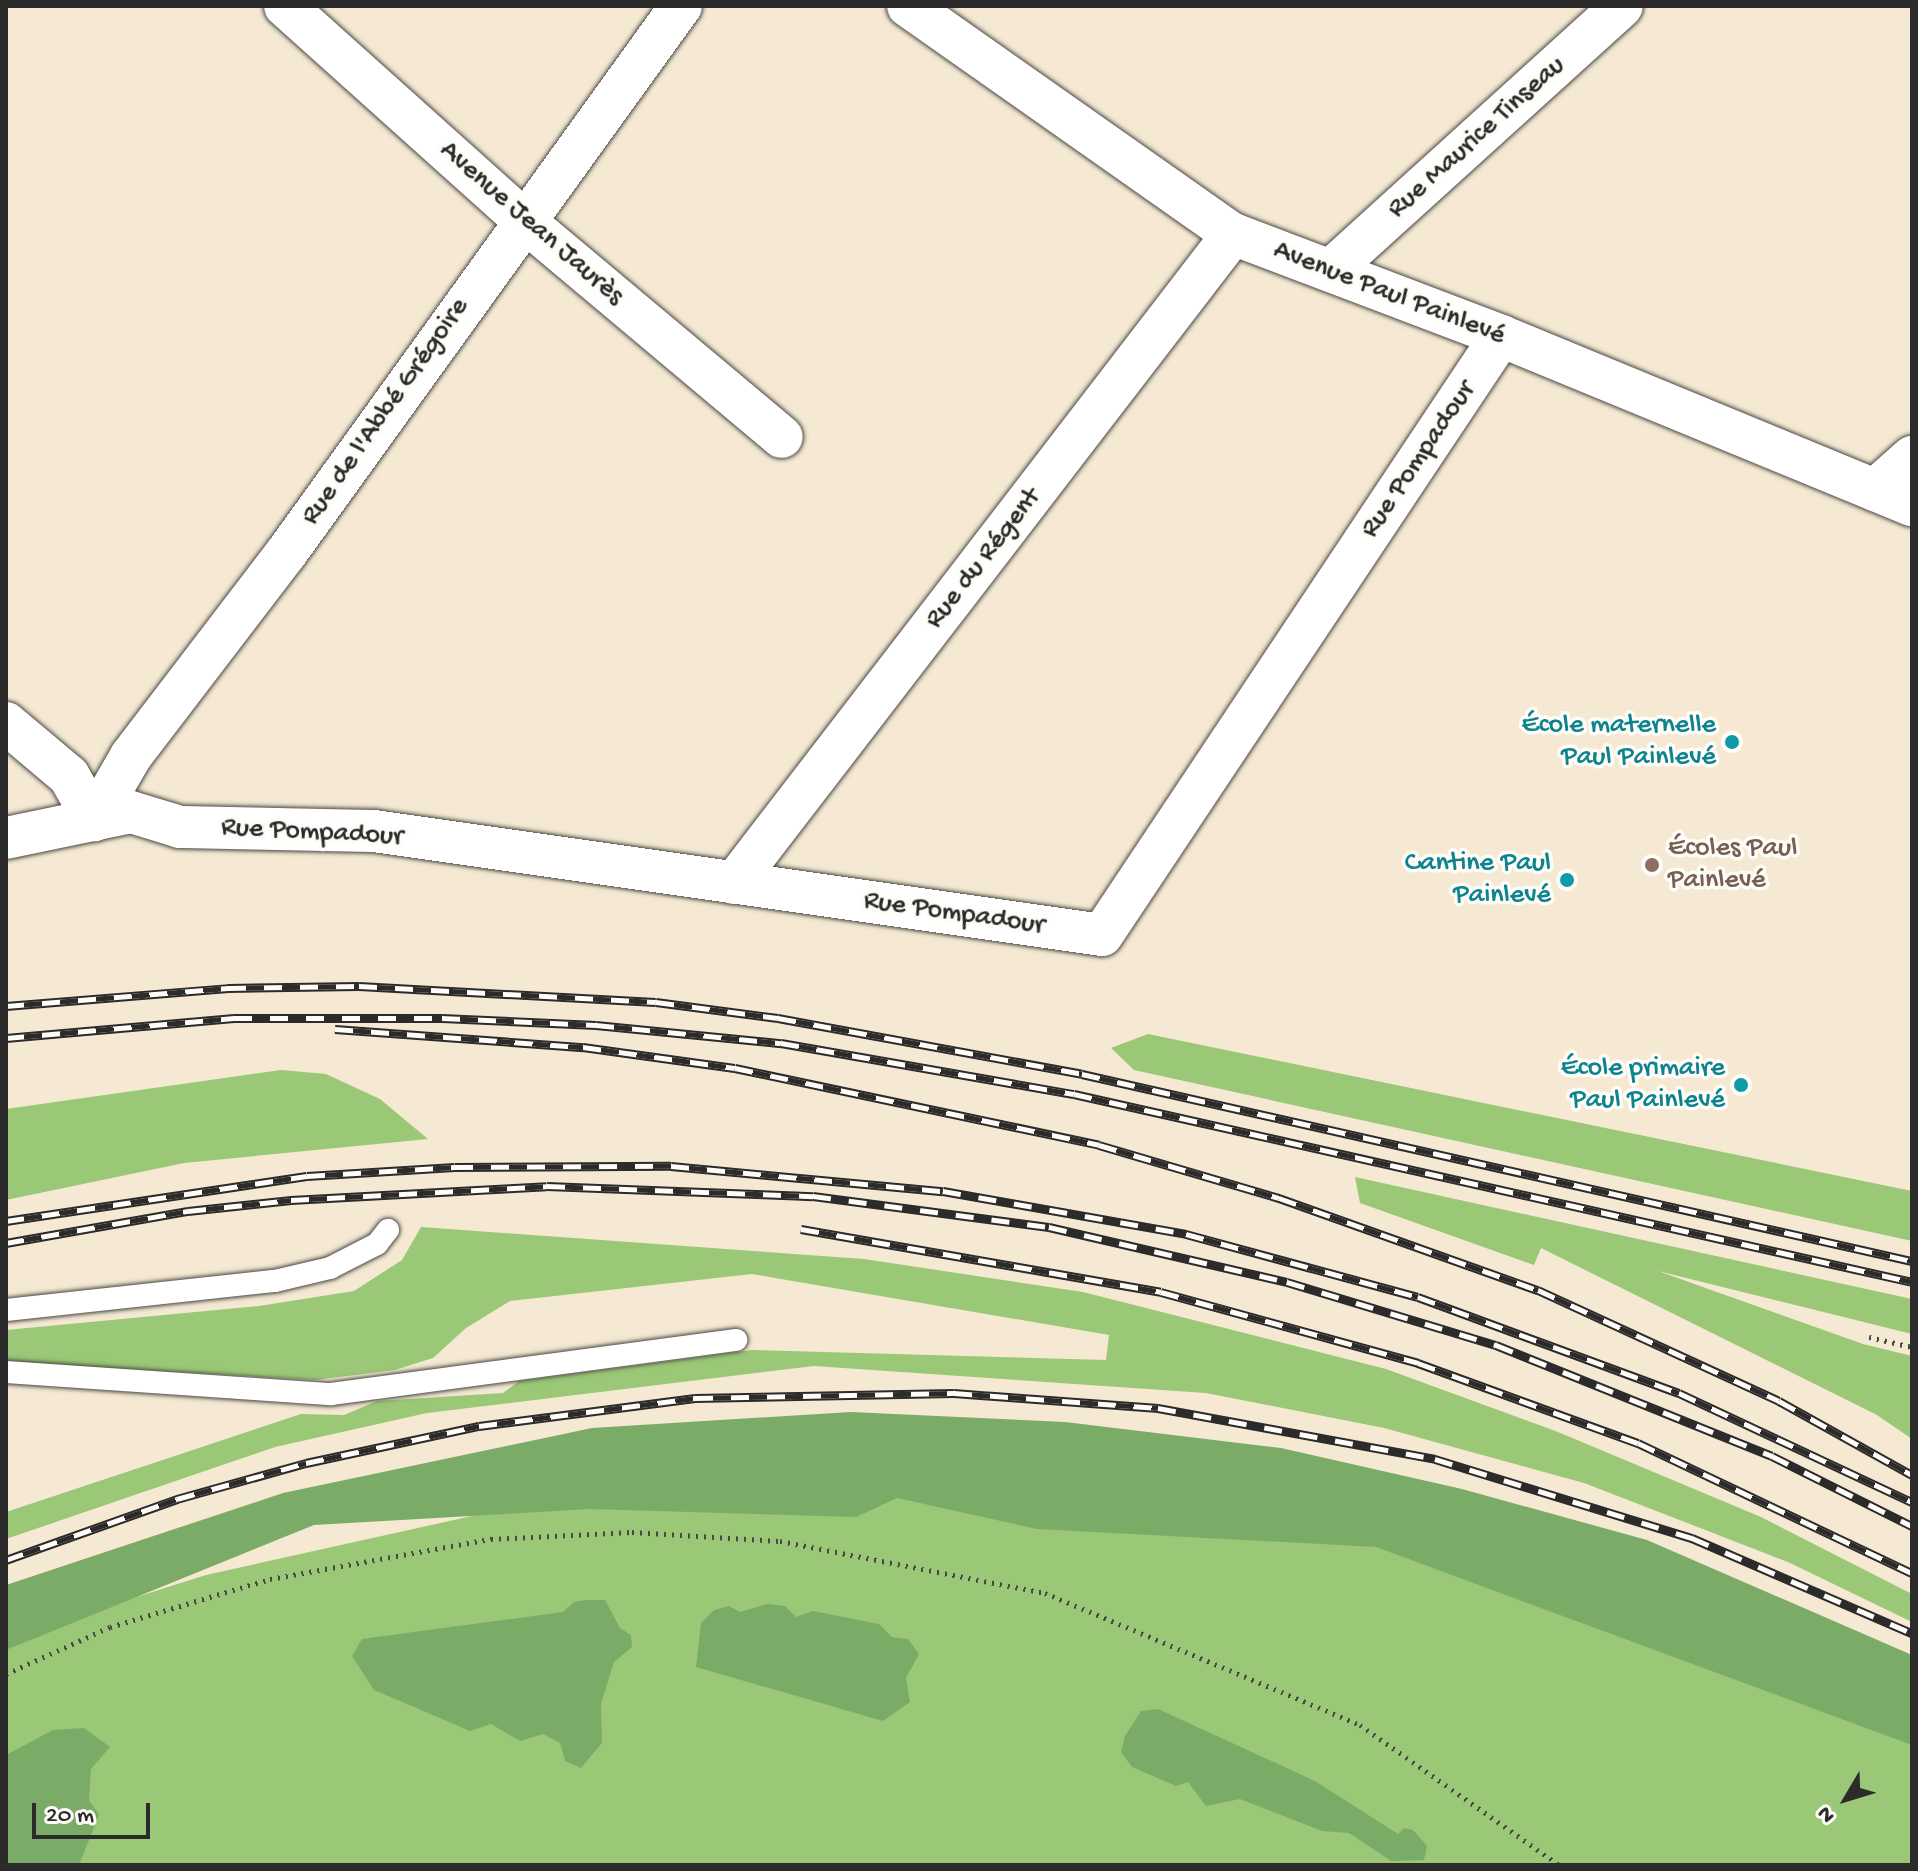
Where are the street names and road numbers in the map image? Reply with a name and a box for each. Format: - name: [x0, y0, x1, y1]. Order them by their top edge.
- street label: Rue Maurice Tinseau: [1381, 50, 1573, 226]
- street label: Avenue Jean Jaurès: [432, 135, 630, 313]
- street label: Avenue Paul Painlevé: [1268, 234, 1510, 354]
- street label: Rue de l'Abbé Grégoire: [295, 292, 477, 532]
- street label: Rue Pompadour: [1354, 375, 1484, 545]
- street label: Rue du Régent: [919, 482, 1049, 636]
- street label: Rue Pompadour: [220, 811, 404, 855]
- street label: Rue Pompadour: [862, 885, 1046, 943]

